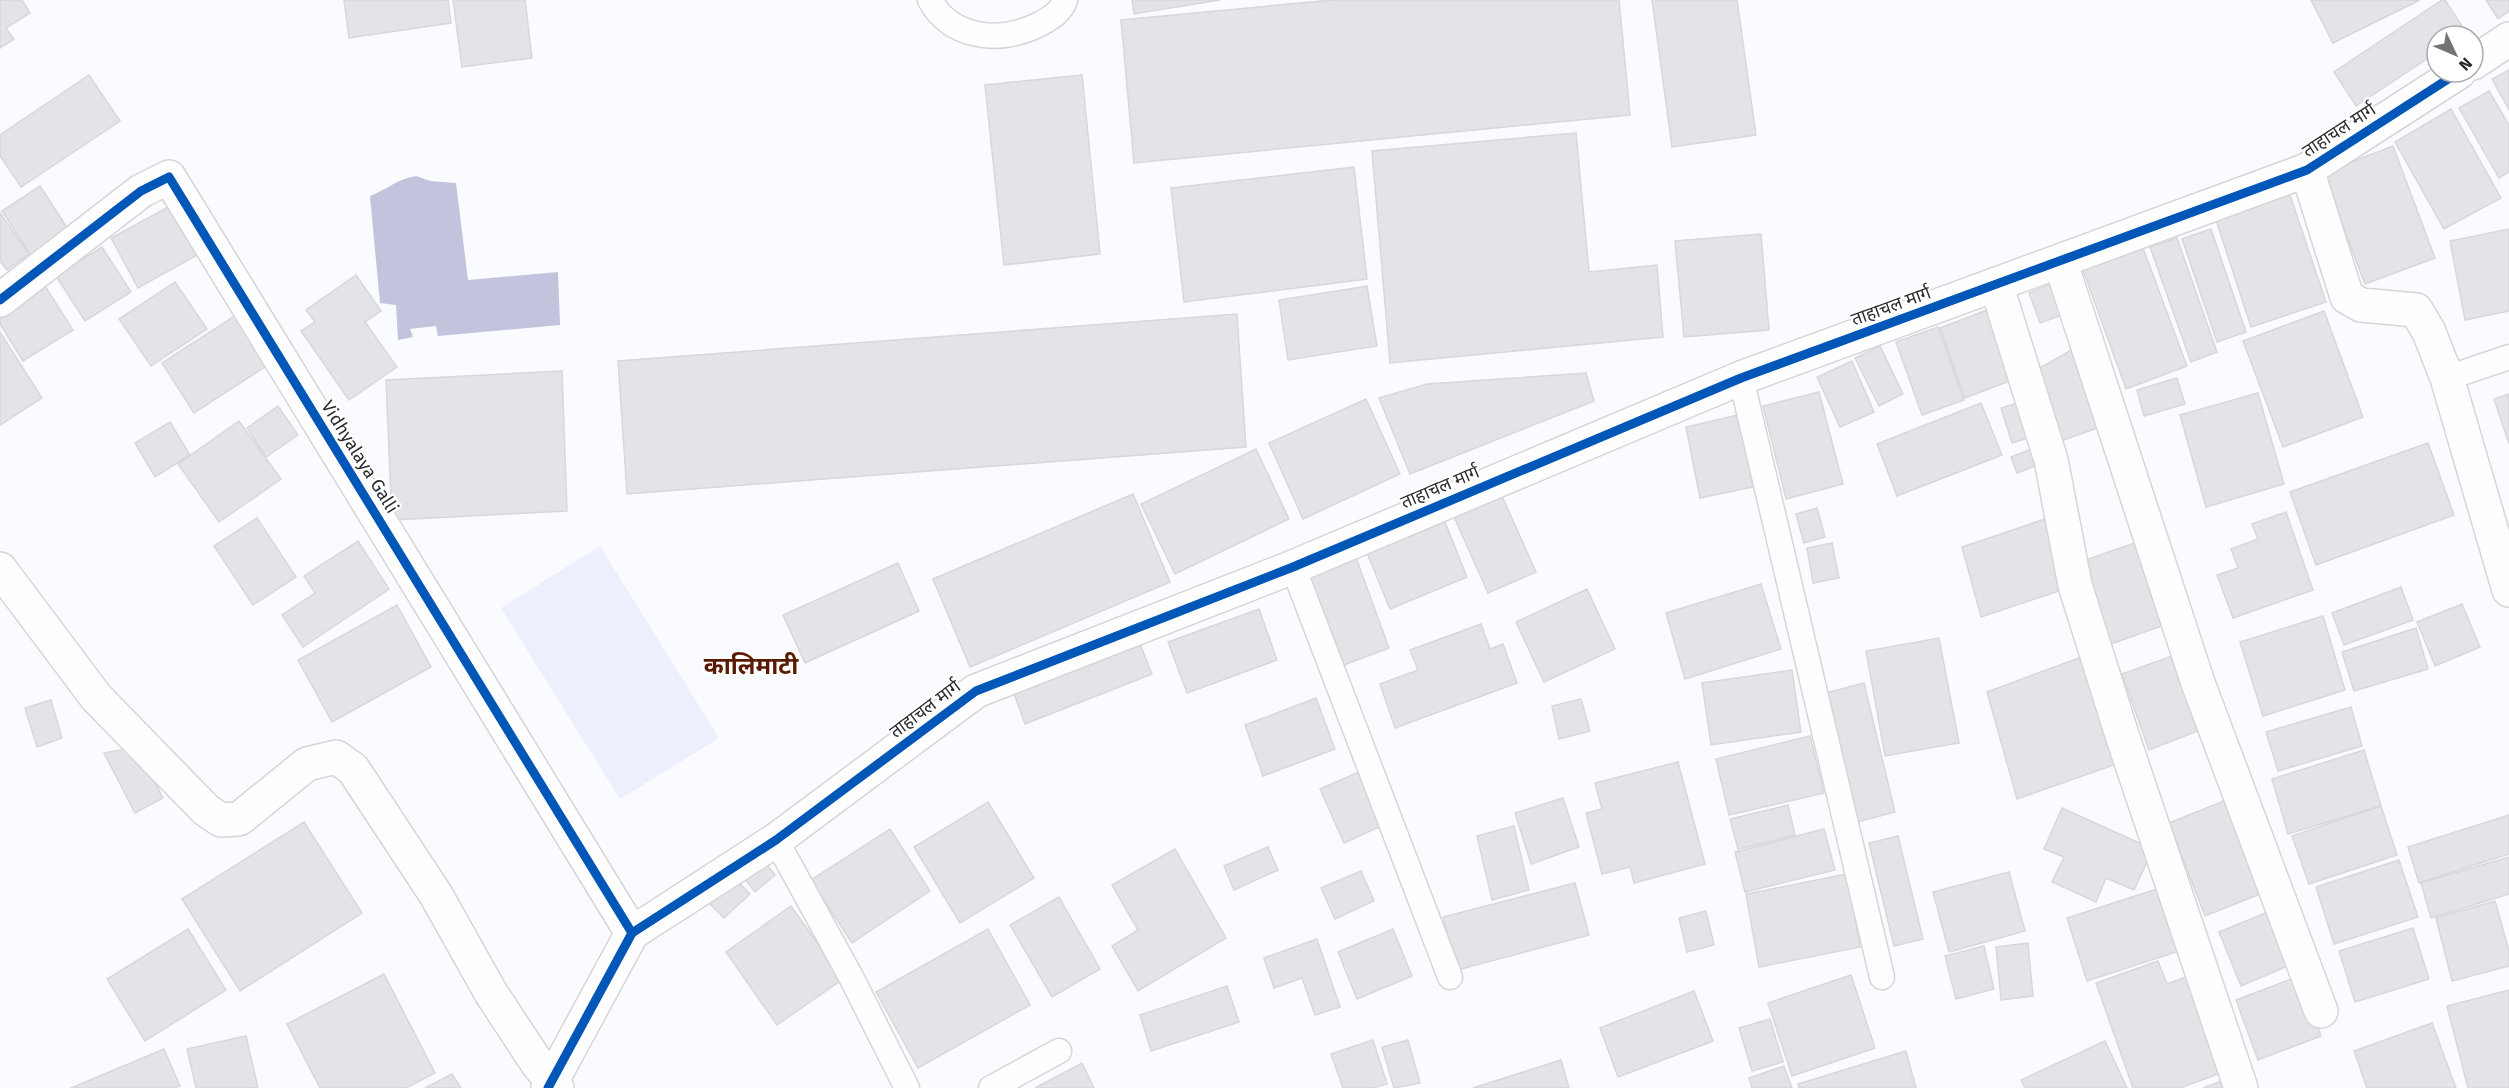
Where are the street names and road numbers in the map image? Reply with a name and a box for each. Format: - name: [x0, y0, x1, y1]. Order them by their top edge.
- street label: ताहाचल मार्ग: [2298, 98, 2381, 162]
- street label: ताहाचल मार्ग: [1848, 281, 1935, 331]
- street label: Vidhyalaya Galli: [317, 397, 403, 517]
- street label: ताहाचल मार्ग: [1397, 460, 1483, 513]
- street label: ताहाचल मार्ग: [885, 675, 966, 743]

